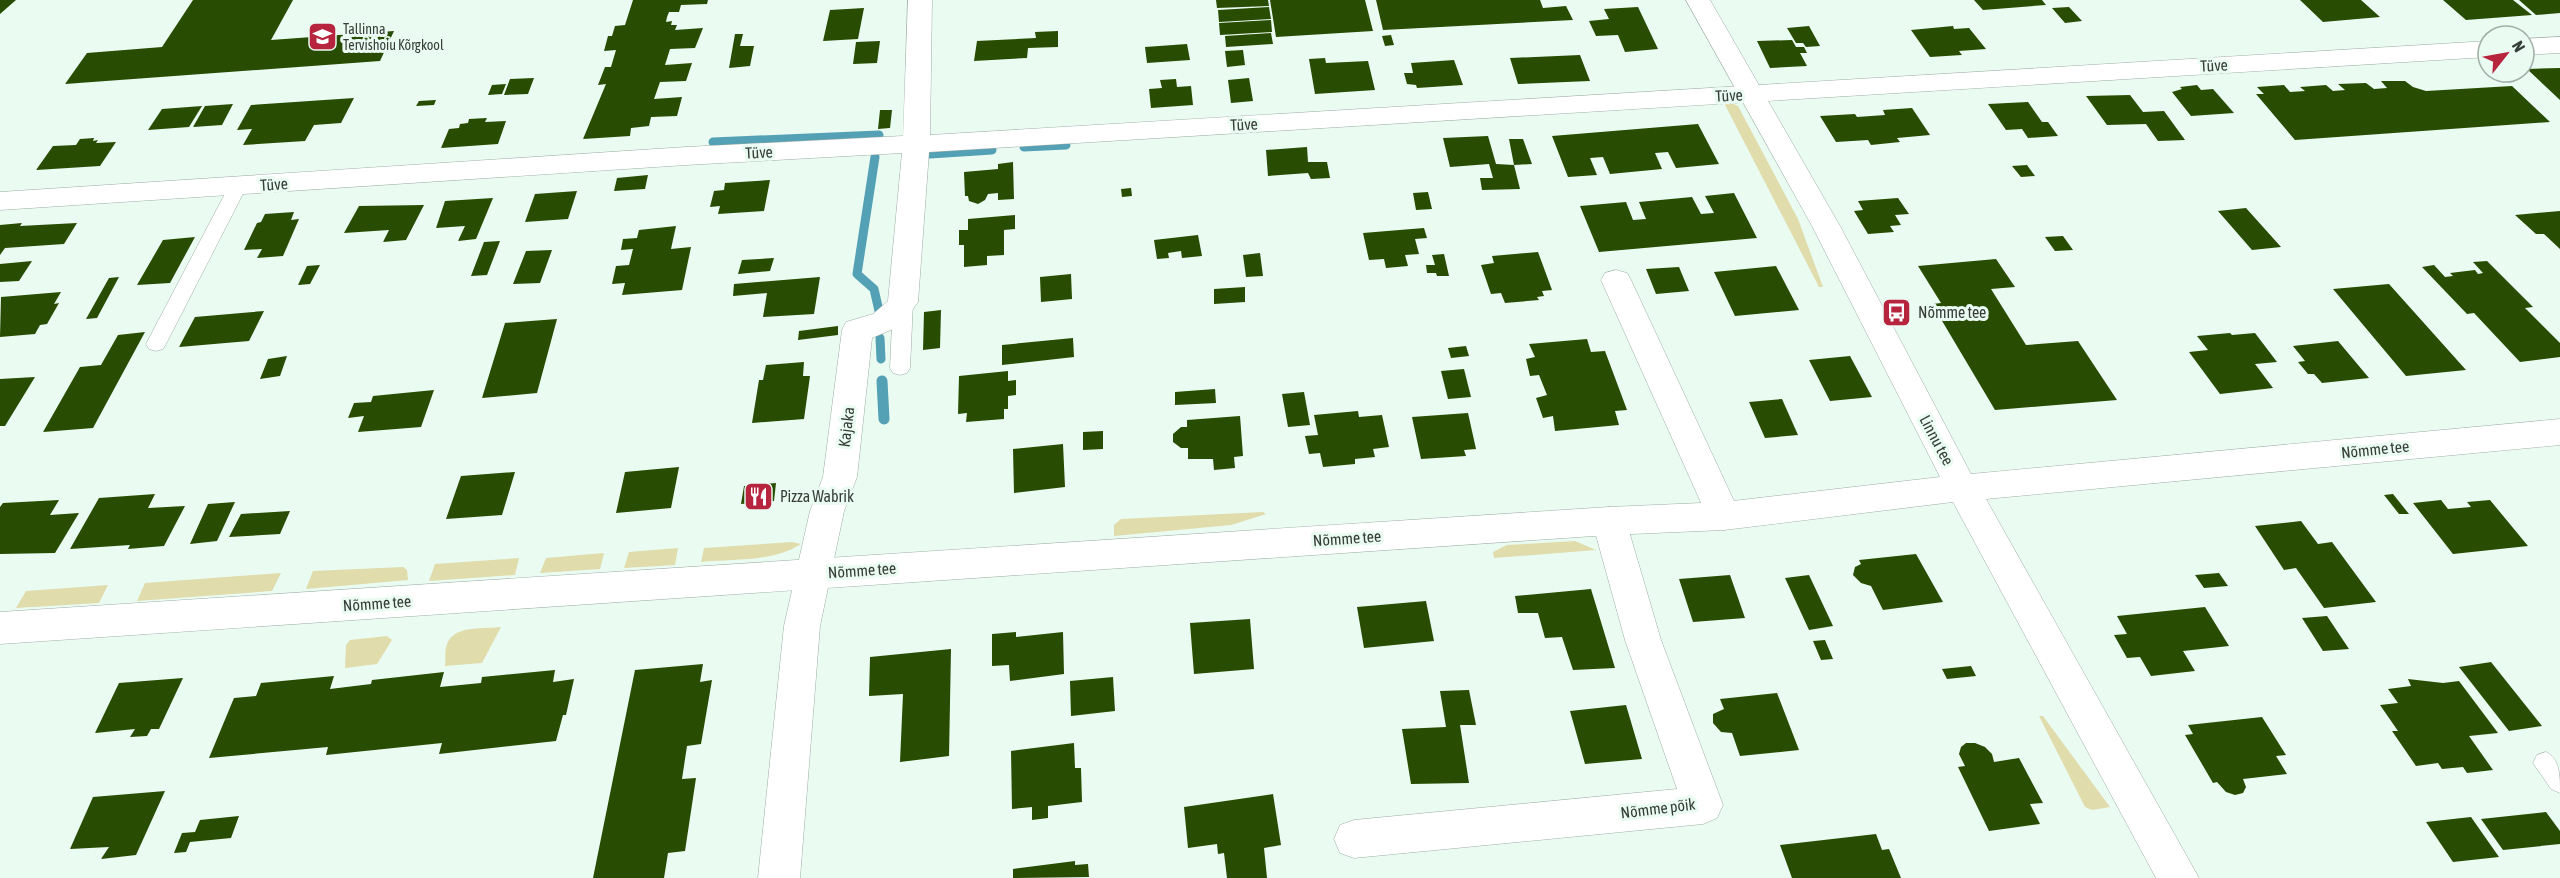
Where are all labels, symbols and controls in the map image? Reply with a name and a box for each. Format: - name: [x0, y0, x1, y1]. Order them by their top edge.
- school or university icon: Tallinna Tervishoiu Kõrgkool: [306, 21, 338, 53]
- place label: Tallinna Tervishoiu Kõrgkool: [343, 21, 444, 53]
- north arrow: [2476, 24, 2536, 84]
- text: N: [2509, 38, 2529, 55]
- street label: Tüve: [2200, 55, 2228, 75]
- street label: Tüve: [1715, 85, 1743, 105]
- street label: Tüve: [1230, 114, 1258, 134]
- street label: Tüve: [745, 142, 773, 162]
- street label: Tüve: [260, 174, 288, 194]
- bus stop icon: Nõmme tee: [1881, 296, 1913, 328]
- place label: Nõmme tee: [1918, 303, 1986, 321]
- street label: Kajaka: [835, 406, 858, 448]
- street label: Linnu tee: [1916, 412, 1958, 468]
- street label: Nõmme tee: [2340, 436, 2410, 462]
- restaurant icon: Pizza Wabrik: [743, 480, 775, 512]
- place label: Pizza Wabrik: [780, 487, 854, 505]
- street label: Nõmme tee: [1312, 527, 1382, 549]
- street label: Nõmme tee: [827, 559, 897, 581]
- street label: Nõmme tee: [342, 592, 412, 614]
- street label: Nõmme põik: [1620, 794, 1697, 823]

